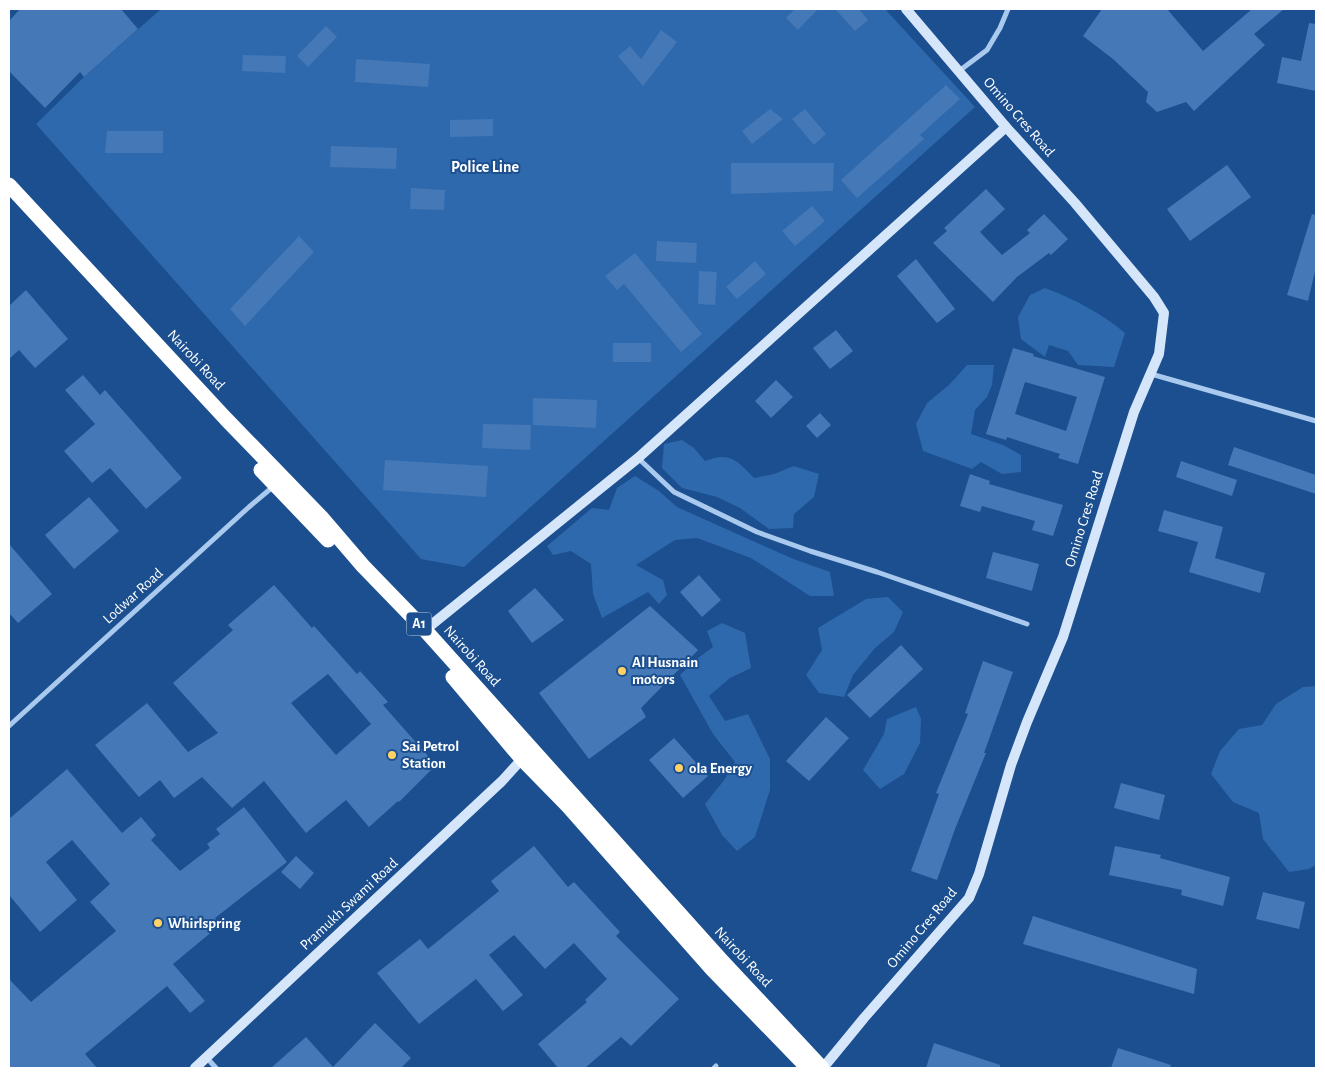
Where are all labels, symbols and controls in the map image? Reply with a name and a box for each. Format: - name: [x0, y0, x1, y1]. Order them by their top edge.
- street label: Omino Cres Road: [981, 74, 1058, 160]
- district label: Police Line: [451, 159, 519, 175]
- street label: Nairobi Road: [164, 327, 228, 393]
- street label: Omino Cres Road: [1062, 469, 1106, 569]
- street label: Lodwar Road: [100, 565, 166, 627]
- road number: A1: [406, 612, 432, 636]
- street label: Nairobi Road: [441, 623, 503, 690]
- place label: Al Husnain motors: [632, 655, 698, 687]
- marker: Al Husnain motors: [616, 665, 628, 677]
- place label: Sai Petrol Station: [402, 739, 459, 771]
- marker: Sai Petrol Station: [386, 749, 398, 761]
- place label: ola Energy: [689, 761, 752, 776]
- marker: ola Energy: [673, 762, 685, 774]
- street label: Pramukh Swami Road: [297, 855, 401, 953]
- street label: Omino Cres Road: [884, 885, 960, 971]
- place label: Whirlspring: [168, 916, 241, 931]
- marker: Whirlspring: [152, 917, 164, 929]
- street label: Nairobi Road: [711, 924, 775, 990]

